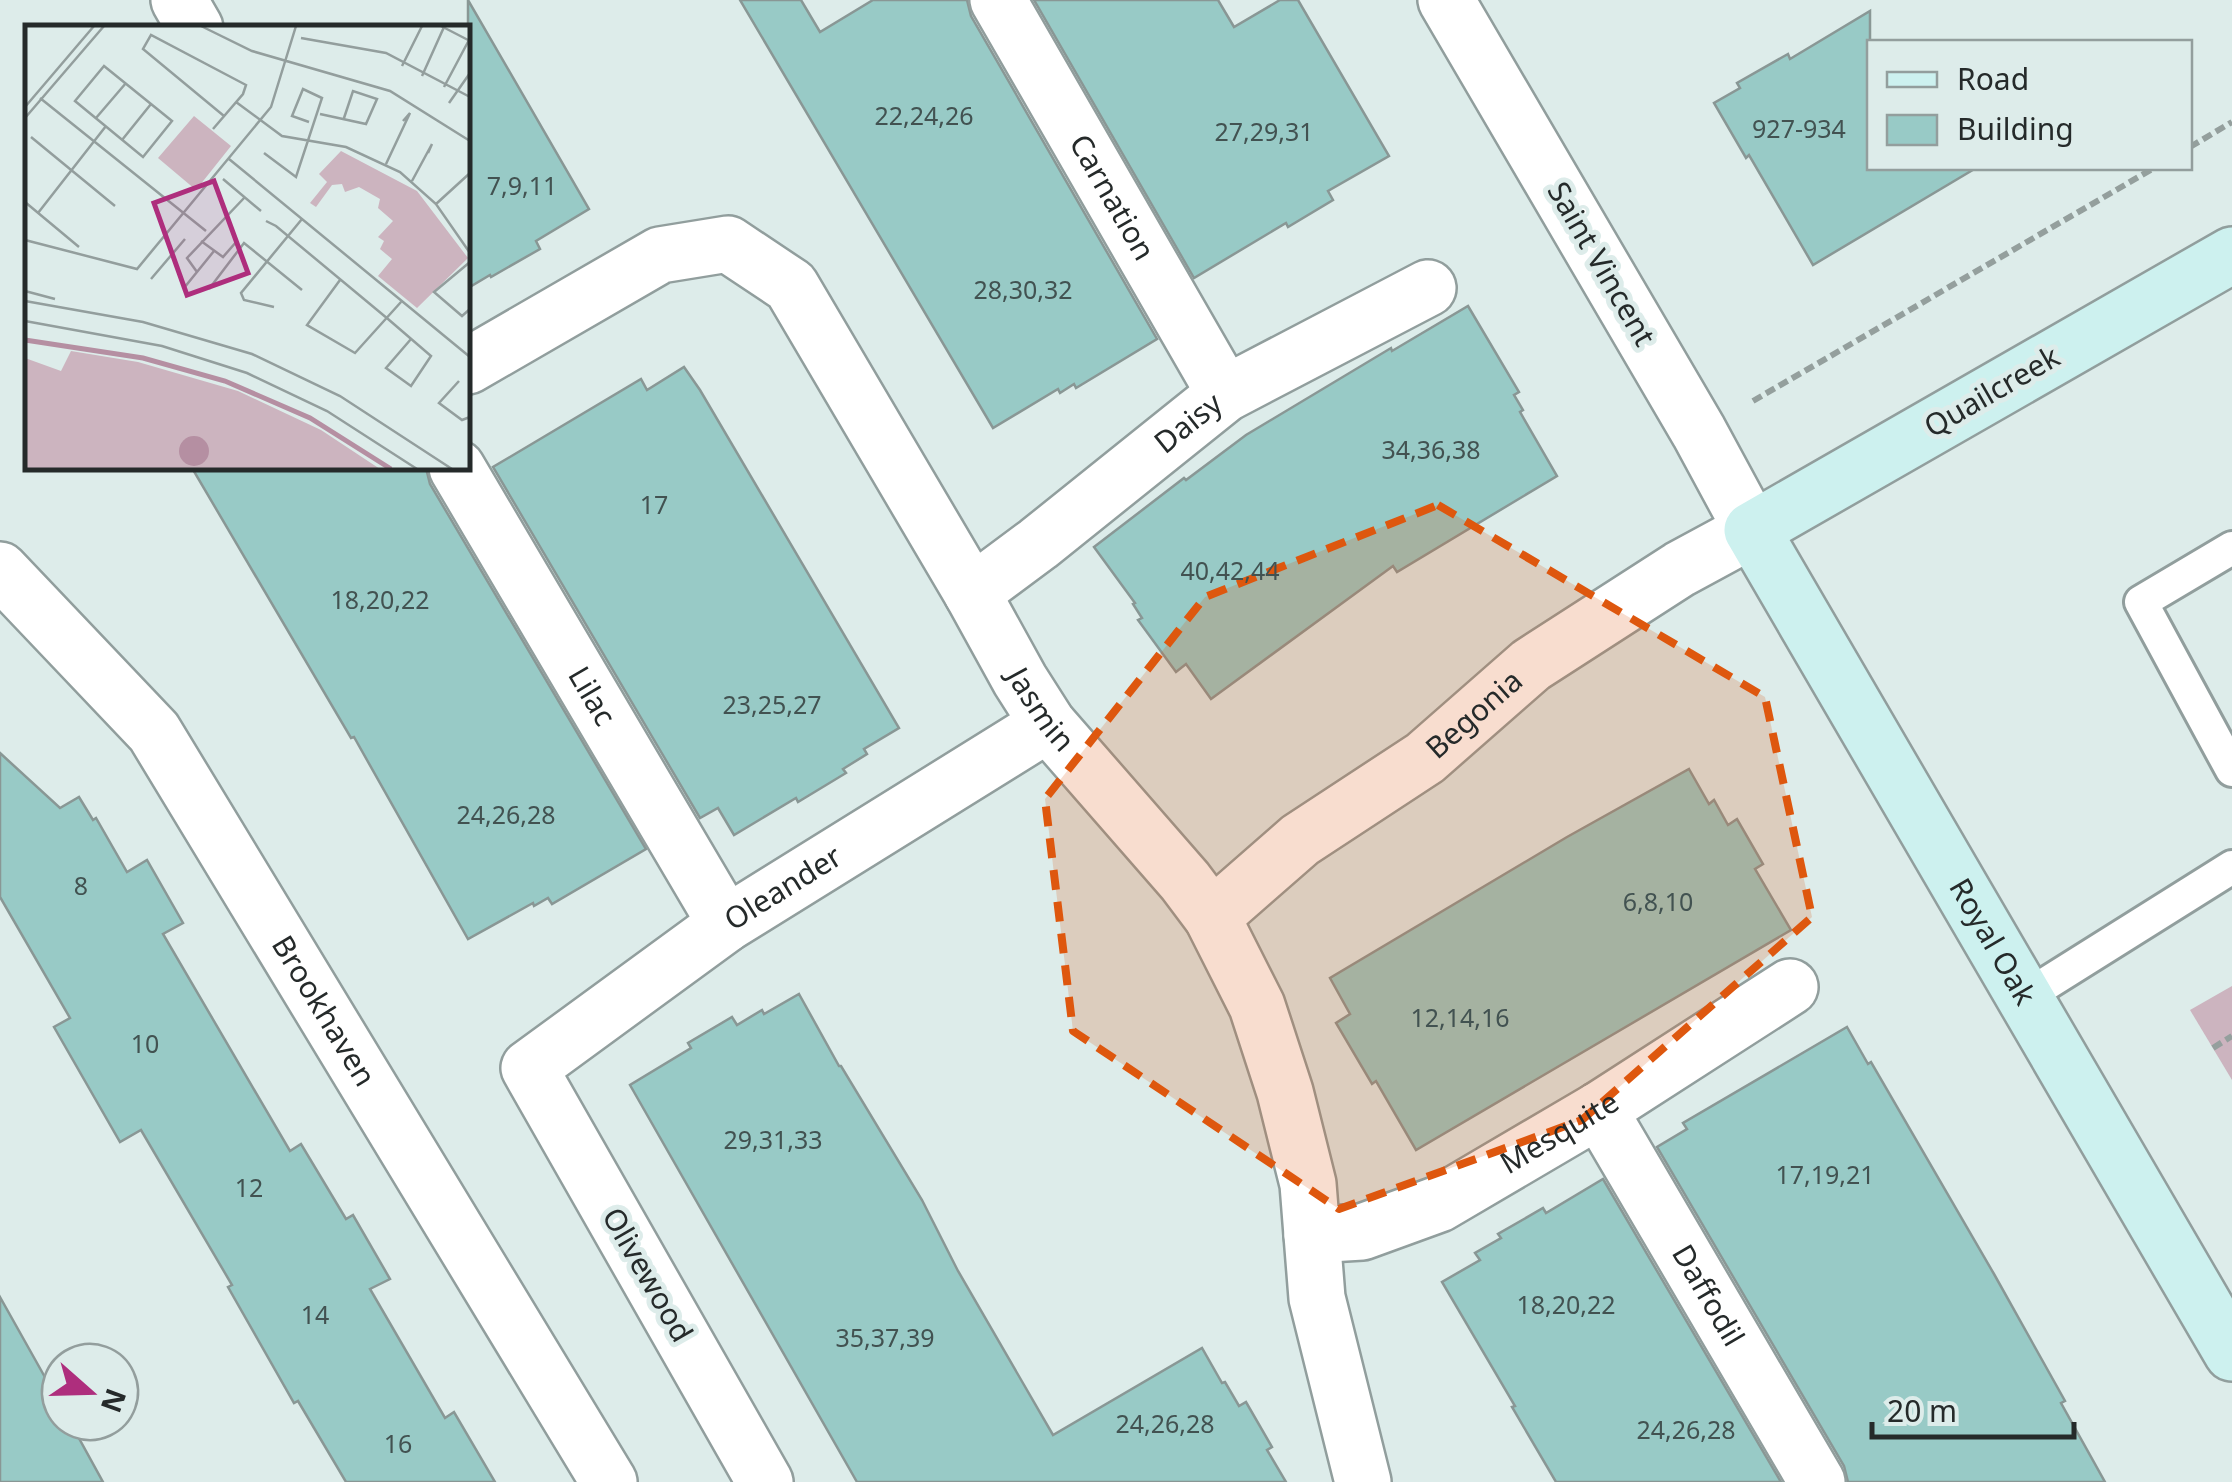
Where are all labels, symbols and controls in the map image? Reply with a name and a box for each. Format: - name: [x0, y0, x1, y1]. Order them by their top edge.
- inset map: [25, 25, 470, 470]
- legend: [1867, 40, 2192, 170]
- text: Road: [1957, 58, 2029, 99]
- house number: 22,24,26: [874, 98, 974, 132]
- text: Building: [1957, 108, 2074, 149]
- house number: 927-934: [1752, 111, 1846, 145]
- house number: 27,29,31: [1214, 114, 1314, 148]
- street label: Carnation: [1061, 126, 1166, 267]
- house number: 7,9,11: [487, 168, 557, 202]
- street label: Saint Vincent: [1539, 174, 1666, 353]
- house number: 28,30,32: [973, 272, 1073, 306]
- street label: Quailcreek: [1916, 335, 2067, 446]
- street label: Daisy: [1145, 382, 1231, 462]
- house number: 34,36,38: [1381, 432, 1481, 466]
- house number: 17: [640, 487, 668, 521]
- house number: 40,42,44: [1180, 553, 1280, 587]
- house number: 18,20,22: [330, 582, 430, 616]
- street label: Jasmin: [997, 657, 1085, 760]
- street label: Lilac: [559, 658, 626, 733]
- street label: Begonia: [1416, 660, 1530, 767]
- house number: 23,25,27: [722, 687, 822, 721]
- house number: 24,26,28: [456, 797, 556, 831]
- street label: Oleander: [716, 835, 849, 939]
- house number: 8: [74, 868, 88, 902]
- street label: Royal Oak: [1940, 870, 2047, 1012]
- house number: 6,8,10: [1623, 884, 1693, 918]
- street label: Brookhaven: [263, 927, 386, 1094]
- house number: 12,14,16: [1410, 1000, 1510, 1034]
- house number: 10: [131, 1026, 159, 1060]
- street label: Mesquite: [1492, 1081, 1626, 1183]
- house number: 29,31,33: [723, 1122, 823, 1156]
- house number: 17,19,21: [1775, 1157, 1875, 1191]
- house number: 12: [235, 1170, 263, 1204]
- street label: Olivewood: [593, 1200, 703, 1349]
- street label: Daffodil: [1663, 1236, 1755, 1353]
- house number: 18,20,22: [1516, 1287, 1616, 1321]
- house number: 14: [301, 1297, 329, 1331]
- house number: 35,37,39: [835, 1320, 935, 1354]
- north arrow: [40, 1342, 140, 1442]
- scale bar: [1872, 1377, 2074, 1439]
- text: N: [93, 1384, 136, 1418]
- text: 20 m: [1887, 1390, 1957, 1431]
- house number: 24,26,28: [1115, 1406, 1215, 1440]
- house number: 24,26,28: [1636, 1412, 1736, 1446]
- house number: 16: [384, 1426, 412, 1460]

